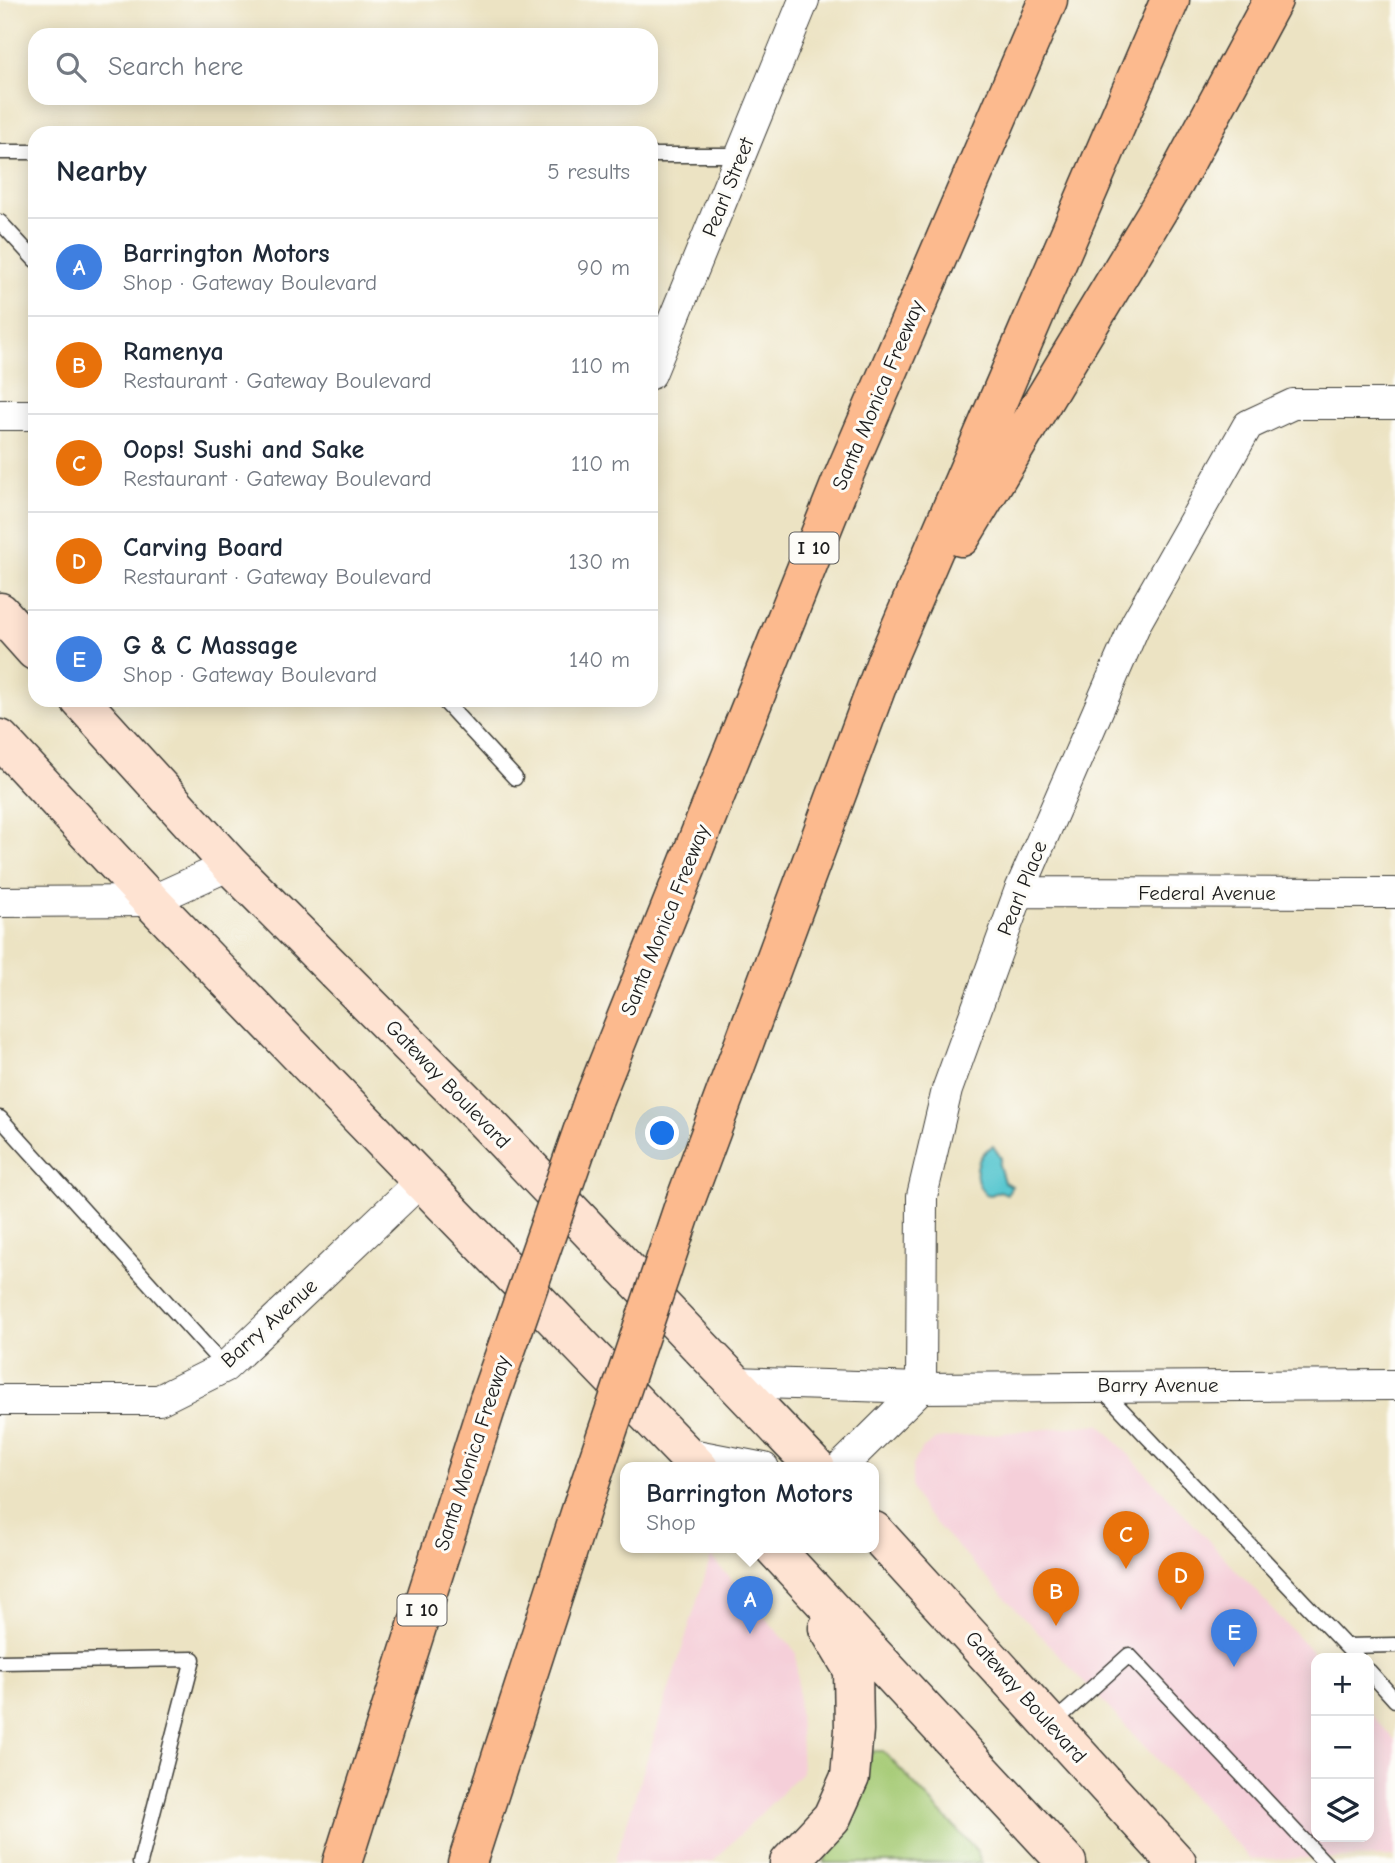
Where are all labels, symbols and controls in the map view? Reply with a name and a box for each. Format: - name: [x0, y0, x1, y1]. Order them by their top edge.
- search box: [28, 28, 658, 105]
- icon: search: [52, 48, 90, 86]
- text: Search here: [108, 52, 243, 82]
- street label: Pearl Street: [697, 133, 759, 240]
- text: Nearby: [56, 154, 147, 189]
- text: 5 results: [547, 158, 630, 185]
- text: Barrington Motors: [123, 239, 330, 269]
- text: A: [73, 254, 85, 281]
- text: 90 m: [577, 254, 630, 281]
- text: Shop · Gateway Boulevard: [123, 269, 377, 296]
- street label: Santa Monica Freeway: [827, 296, 929, 494]
- text: Ramenya: [123, 337, 224, 367]
- text: B: [72, 352, 86, 379]
- text: 110 m: [571, 352, 630, 379]
- text: Restaurant · Gateway Boulevard: [123, 367, 432, 394]
- text: Oops! Sushi and Sake: [123, 435, 364, 465]
- text: C: [72, 450, 86, 477]
- text: 110 m: [571, 450, 630, 477]
- text: Restaurant · Gateway Boulevard: [123, 465, 432, 492]
- text: Carving Board: [123, 533, 283, 563]
- road number: I 10: [790, 533, 838, 564]
- text: D: [72, 548, 86, 575]
- text: 130 m: [569, 548, 630, 575]
- text: Restaurant · Gateway Boulevard: [123, 563, 432, 590]
- text: G & C Massage: [123, 631, 298, 661]
- text: E: [72, 646, 86, 673]
- text: 140 m: [569, 646, 630, 673]
- text: Shop · Gateway Boulevard: [123, 661, 377, 688]
- street label: Santa Monica Freeway: [616, 820, 715, 1019]
- street label: Pearl Place: [992, 837, 1052, 939]
- street label: Federal Avenue: [1138, 881, 1276, 905]
- street label: Gateway Boulevard: [381, 1015, 515, 1153]
- your location: [645, 1116, 679, 1150]
- street label: Barry Avenue: [216, 1274, 322, 1372]
- street label: Santa Monica Freeway: [429, 1352, 515, 1554]
- street label: Barry Avenue: [1098, 1373, 1218, 1397]
- popup: [620, 1462, 879, 1553]
- text: Barrington Motors: [646, 1479, 853, 1509]
- text: Shop: [646, 1509, 696, 1536]
- pin: C: [1103, 1511, 1149, 1569]
- pin: D: [1158, 1552, 1204, 1610]
- pin: B: [1033, 1568, 1079, 1626]
- pin: A: [727, 1576, 773, 1634]
- road number: I 10: [398, 1594, 446, 1626]
- pin: E: [1211, 1609, 1257, 1667]
- street label: Gateway Boulevard: [960, 1626, 1092, 1768]
- map controls: [1311, 1653, 1374, 1842]
- button: +: [1311, 1653, 1374, 1716]
- button: −: [1311, 1716, 1374, 1779]
- button: layers: [1311, 1779, 1374, 1842]

